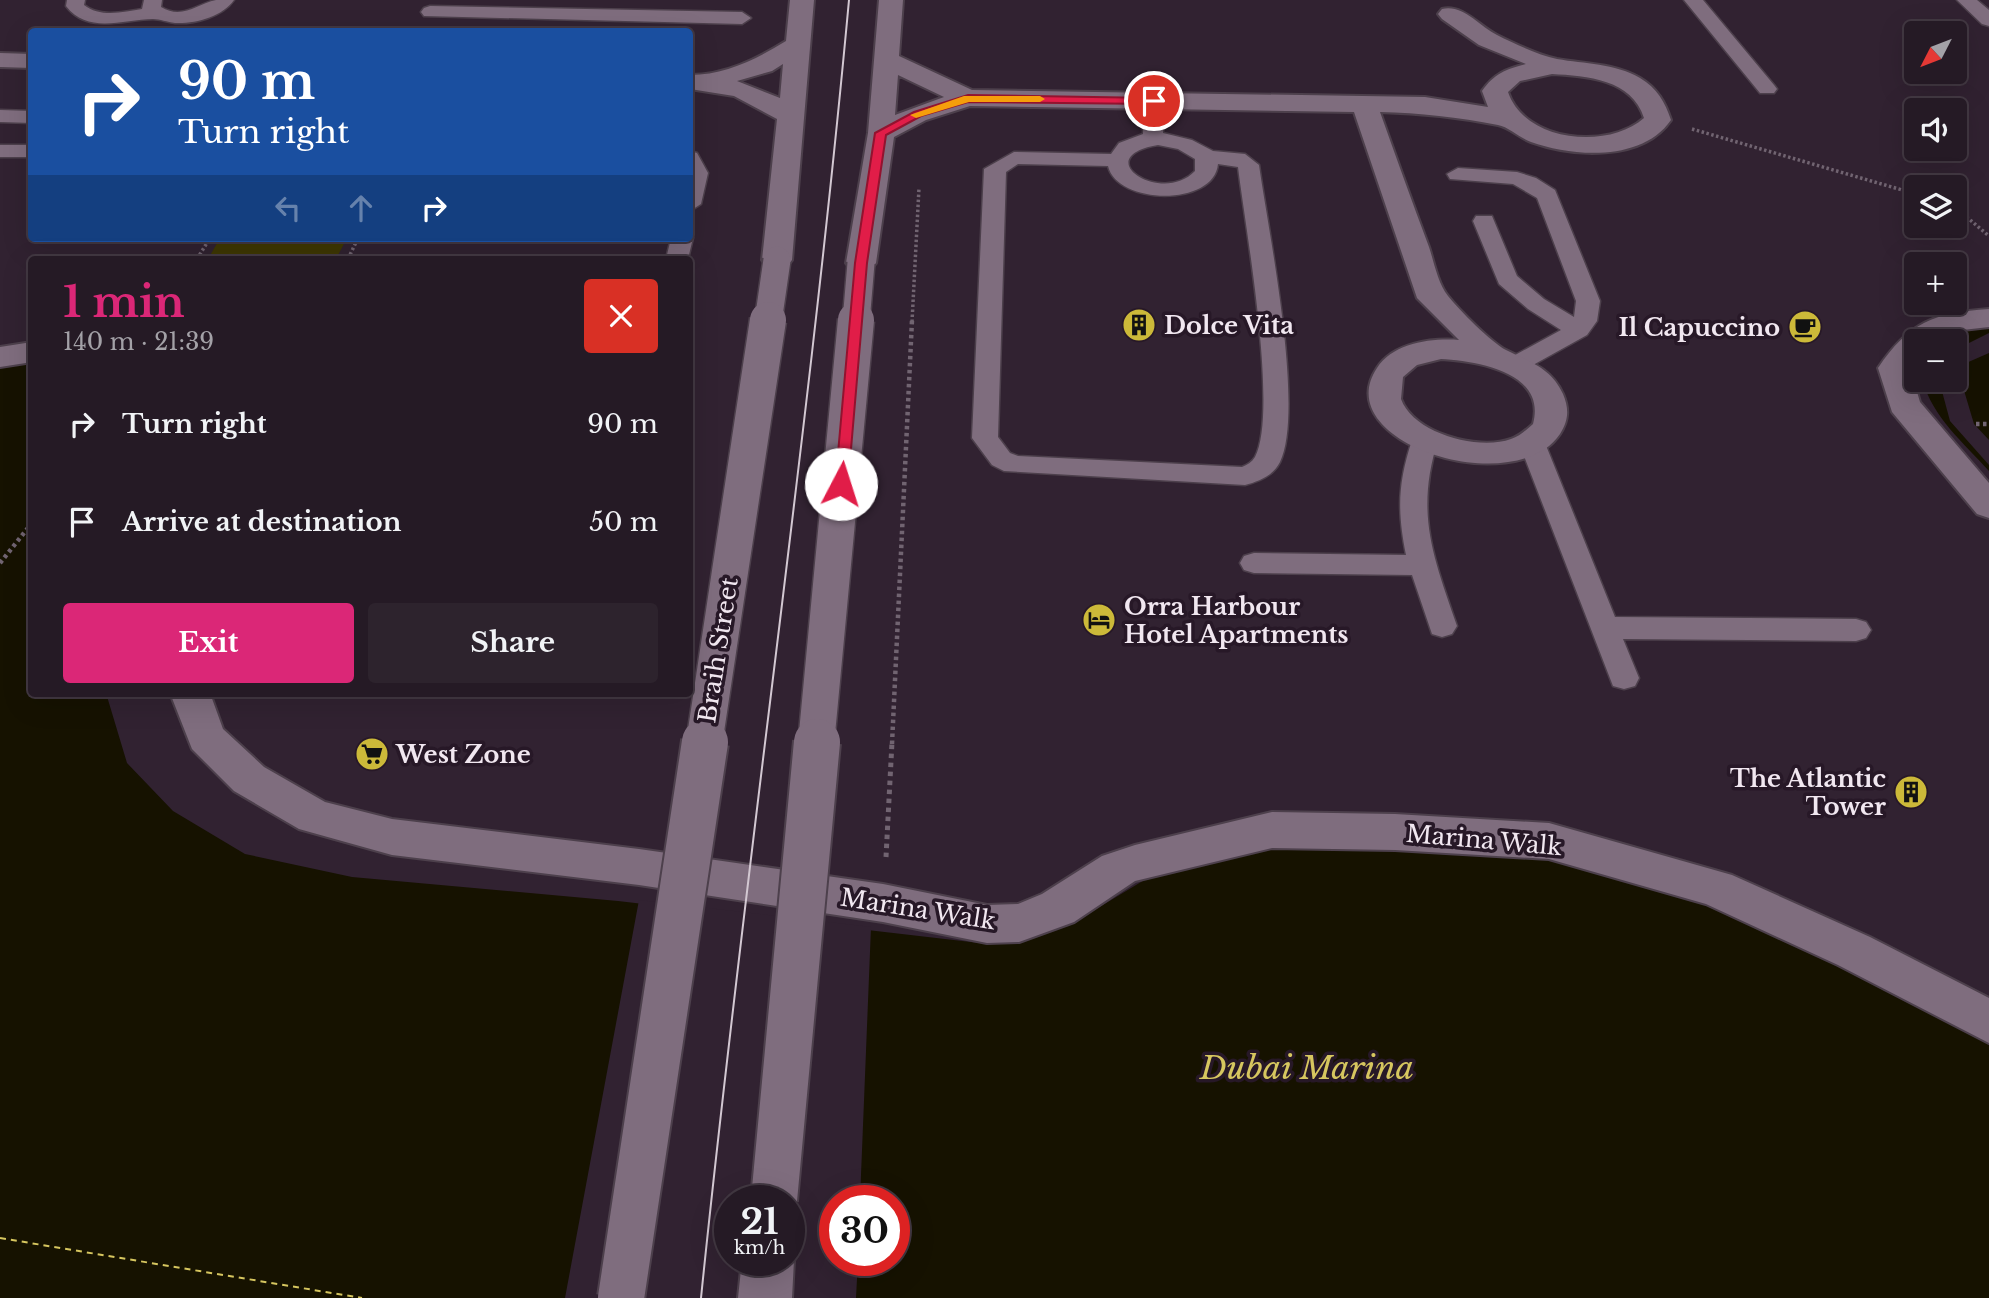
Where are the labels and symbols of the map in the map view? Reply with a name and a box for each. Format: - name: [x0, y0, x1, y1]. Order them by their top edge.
- north arrow: [1904, 21, 1967, 84]
- pin: [1124, 71, 1184, 131]
- building icon: Dolce Vita: [1120, 306, 1158, 344]
- cafe icon: Il Capuccino: [1786, 308, 1824, 346]
- place label: Dolce Vita: [1164, 311, 1294, 340]
- place label: Il Capuccino: [1619, 313, 1780, 342]
- position arrow: [804, 447, 878, 521]
- street label: Braih Street: [692, 575, 744, 725]
- place label: Orra Harbour Hotel Apartments: [1124, 592, 1349, 649]
- hotel icon: Orra Harbour Hotel Apartments: [1080, 601, 1118, 639]
- supermarket icon: West Zone: [353, 735, 391, 773]
- place label: West Zone: [395, 740, 531, 769]
- place label: The Atlantic Tower: [1730, 764, 1886, 821]
- building icon: The Atlantic Tower: [1892, 773, 1930, 811]
- street label: Marina Walk: [1405, 819, 1563, 861]
- street label: Marina Walk: [838, 882, 998, 936]
- water label: Dubai Marina: [1199, 1048, 1414, 1088]
- speed limit sign: 30: [819, 1185, 910, 1276]

